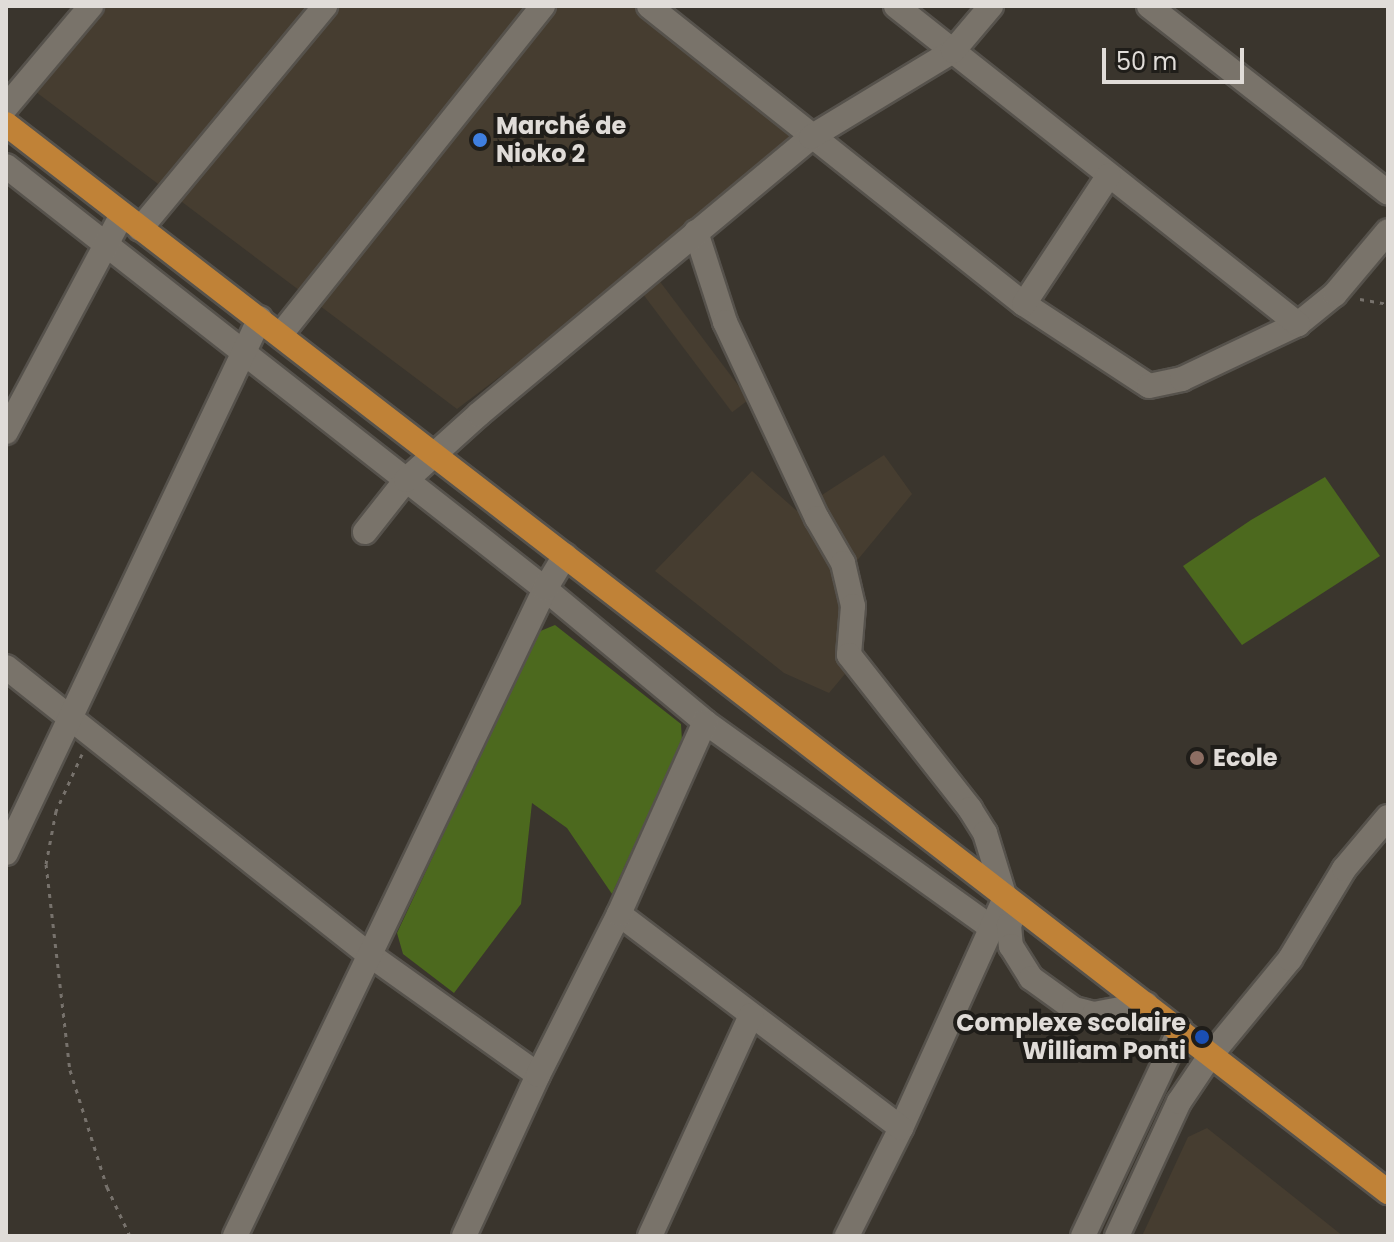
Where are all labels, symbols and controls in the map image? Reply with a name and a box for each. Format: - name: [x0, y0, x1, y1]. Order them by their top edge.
- scale bar: [1106, 32, 1248, 82]
- text: 50 m: [1116, 45, 1177, 78]
- place label: Marché de Nioko 2: [496, 112, 626, 168]
- marker: Marché de Nioko 2: [471, 131, 489, 149]
- place label: Ecole: [1213, 744, 1278, 772]
- marker: Ecole: [1188, 749, 1206, 767]
- place label: Complexe scolaire William Ponti: [956, 1009, 1186, 1065]
- marker: Complexe scolaire William Ponti: [1193, 1028, 1211, 1046]

